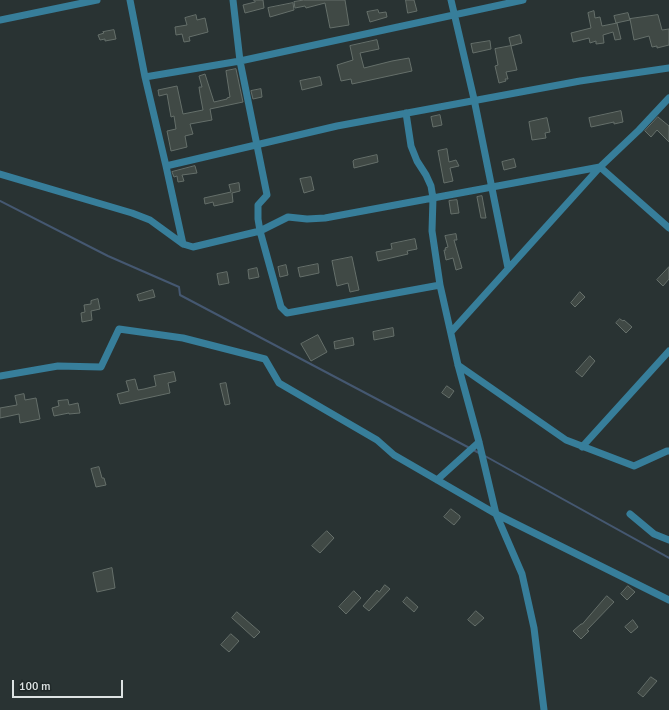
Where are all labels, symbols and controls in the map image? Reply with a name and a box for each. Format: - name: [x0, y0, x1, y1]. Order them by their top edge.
- scale bar: [14, 672, 125, 698]
- text: 100 m: [19, 679, 51, 694]

